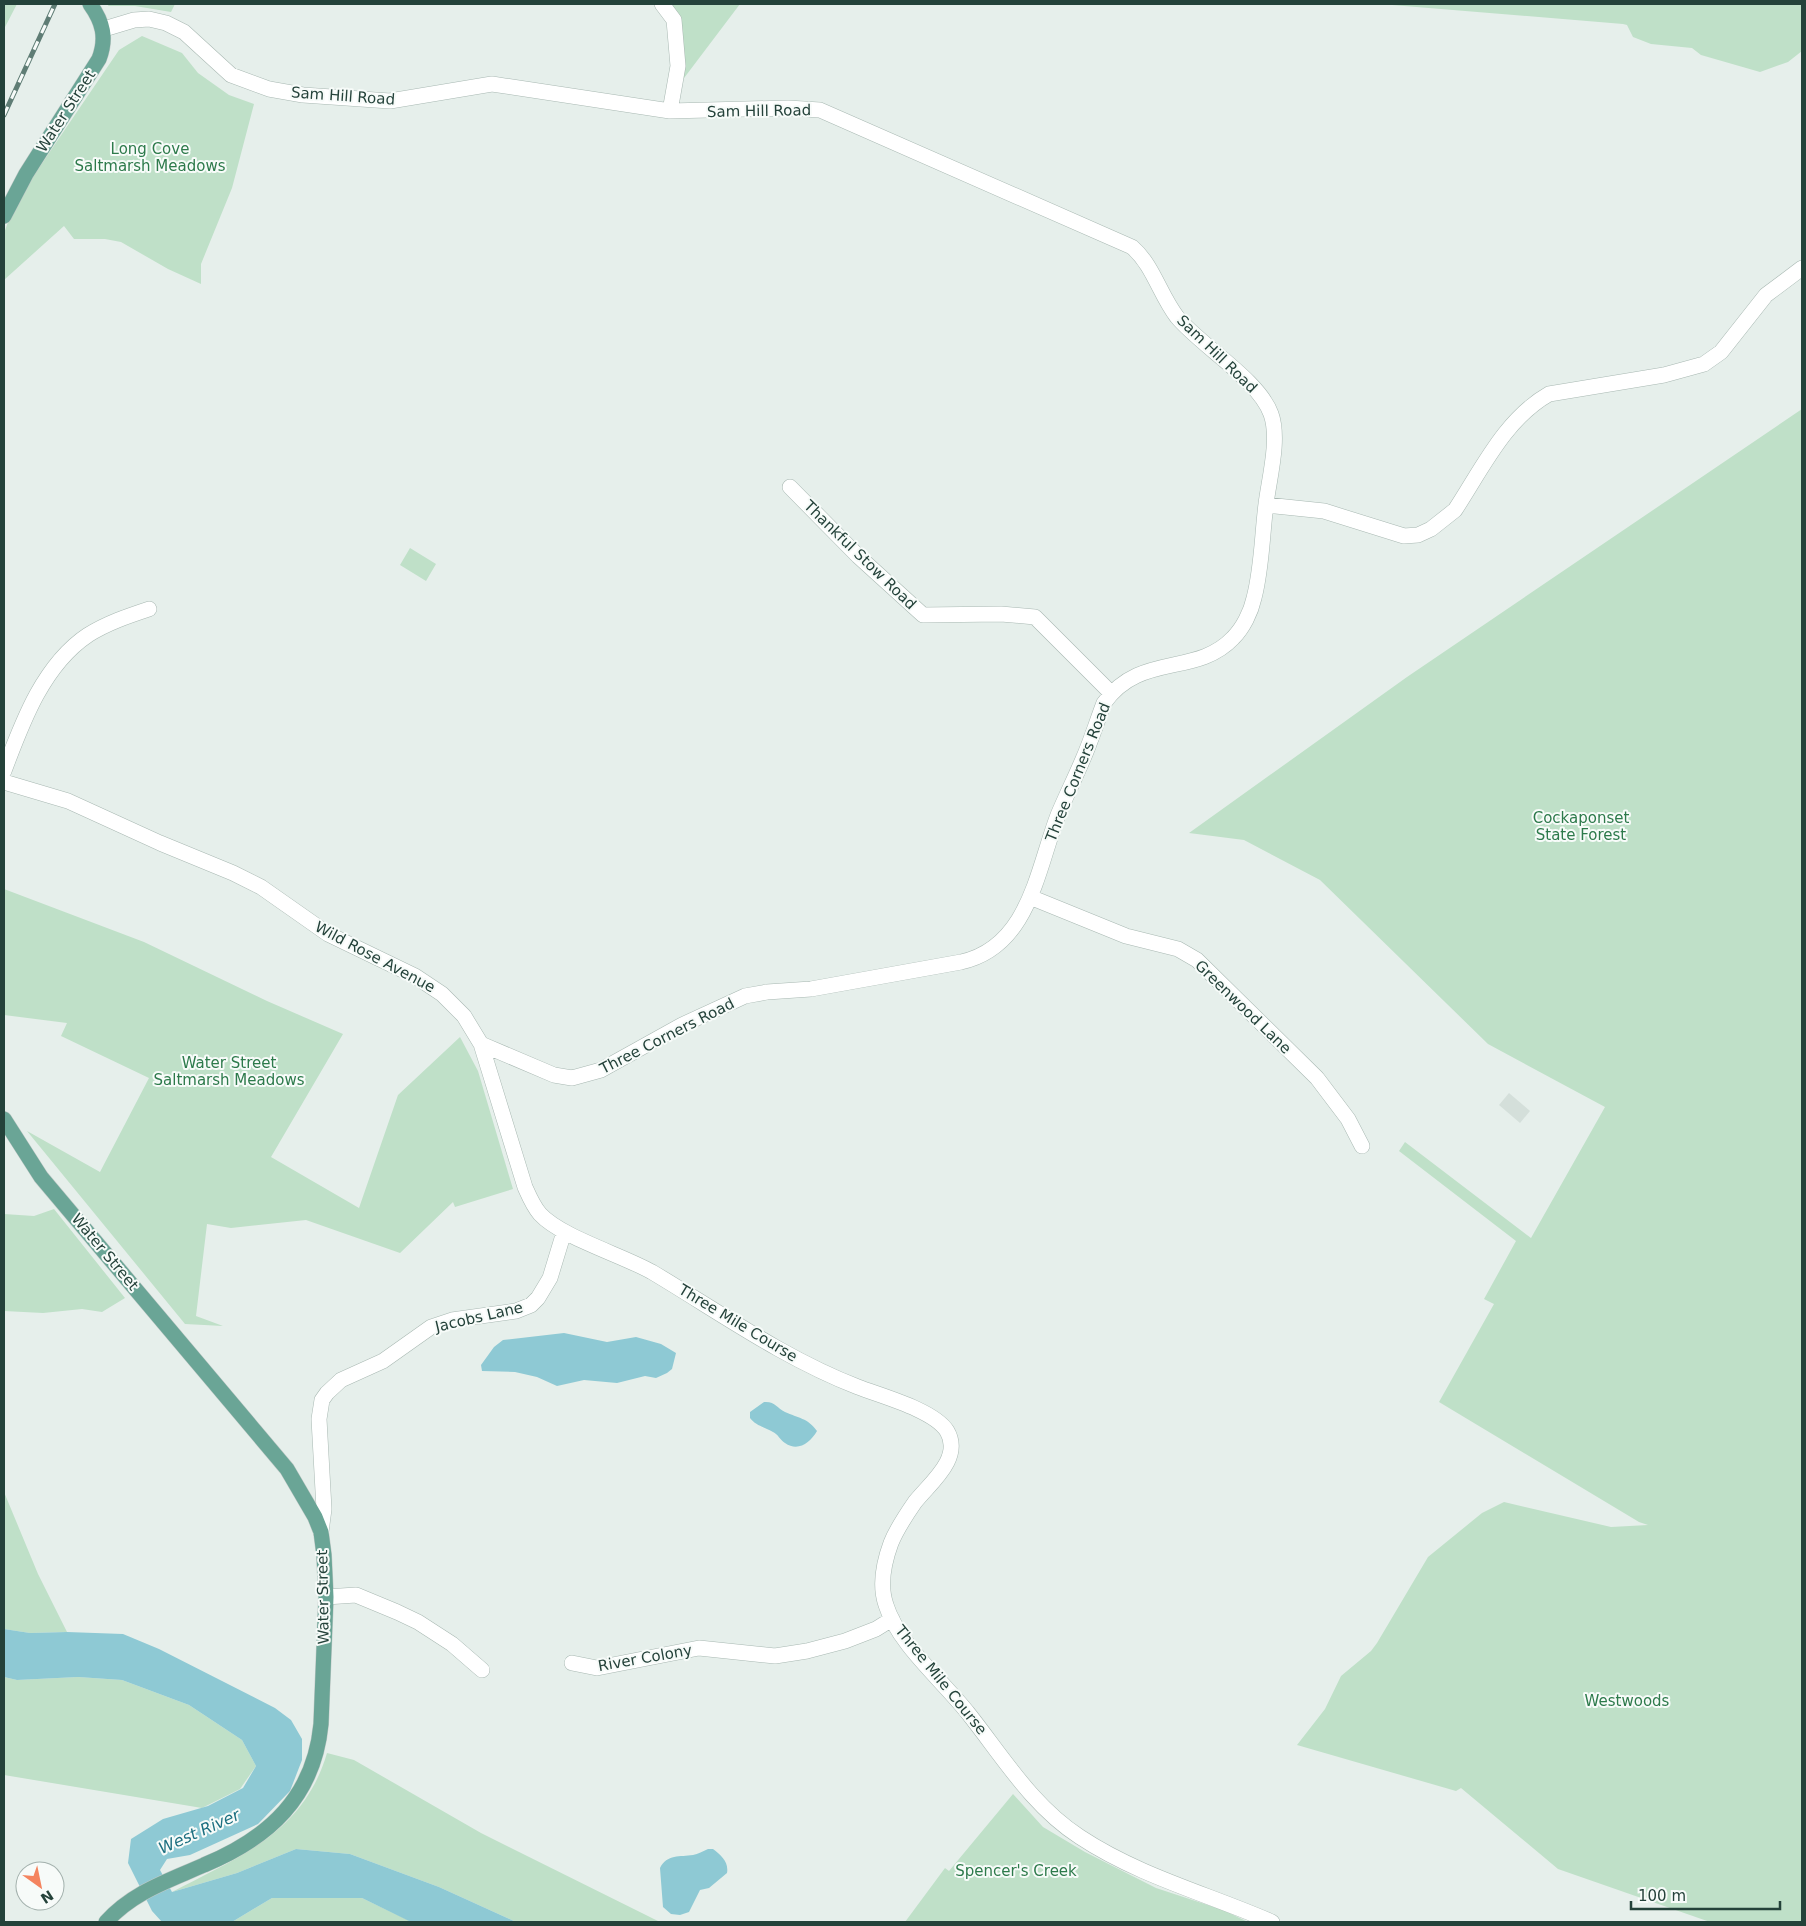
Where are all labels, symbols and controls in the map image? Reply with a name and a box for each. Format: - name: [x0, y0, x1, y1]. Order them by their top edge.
- street label: Water Street: [33, 66, 99, 156]
- street label: Sam Hill Road: [290, 83, 396, 109]
- street label: Sam Hill Road: [707, 101, 811, 121]
- park label: Long Cove Saltmarsh Meadows: [75, 140, 226, 175]
- street label: Sam Hill Road: [1173, 311, 1261, 397]
- street label: Thankful Stow Road: [799, 496, 920, 613]
- street label: Three Corners Road: [1041, 700, 1114, 845]
- park label: Cockaponset State Forest: [1533, 809, 1629, 844]
- street label: Wild Rose Avenue: [312, 918, 438, 996]
- street label: Greenwood Lane: [1191, 957, 1295, 1057]
- street label: Three Corners Road: [596, 994, 737, 1078]
- park label: Water Street Saltmarsh Meadows: [154, 1054, 305, 1089]
- street label: Water Street: [68, 1210, 142, 1294]
- street label: Three Mile Course: [674, 1280, 801, 1366]
- street label: Jacobs Lane: [432, 1298, 525, 1336]
- street label: Water Street: [313, 1549, 333, 1644]
- street label: Three Mile Course: [891, 1621, 991, 1738]
- street label: River Colony: [597, 1641, 693, 1675]
- park label: Westwoods: [1585, 1692, 1670, 1710]
- water label: West River: [156, 1805, 244, 1858]
- north arrow: [15, 1861, 65, 1911]
- park label: Spencer's Creek: [955, 1862, 1077, 1880]
- scale bar: [1631, 1878, 1780, 1910]
- text: N: [38, 1887, 56, 1907]
- text: 100 m: [1638, 1887, 1686, 1905]

